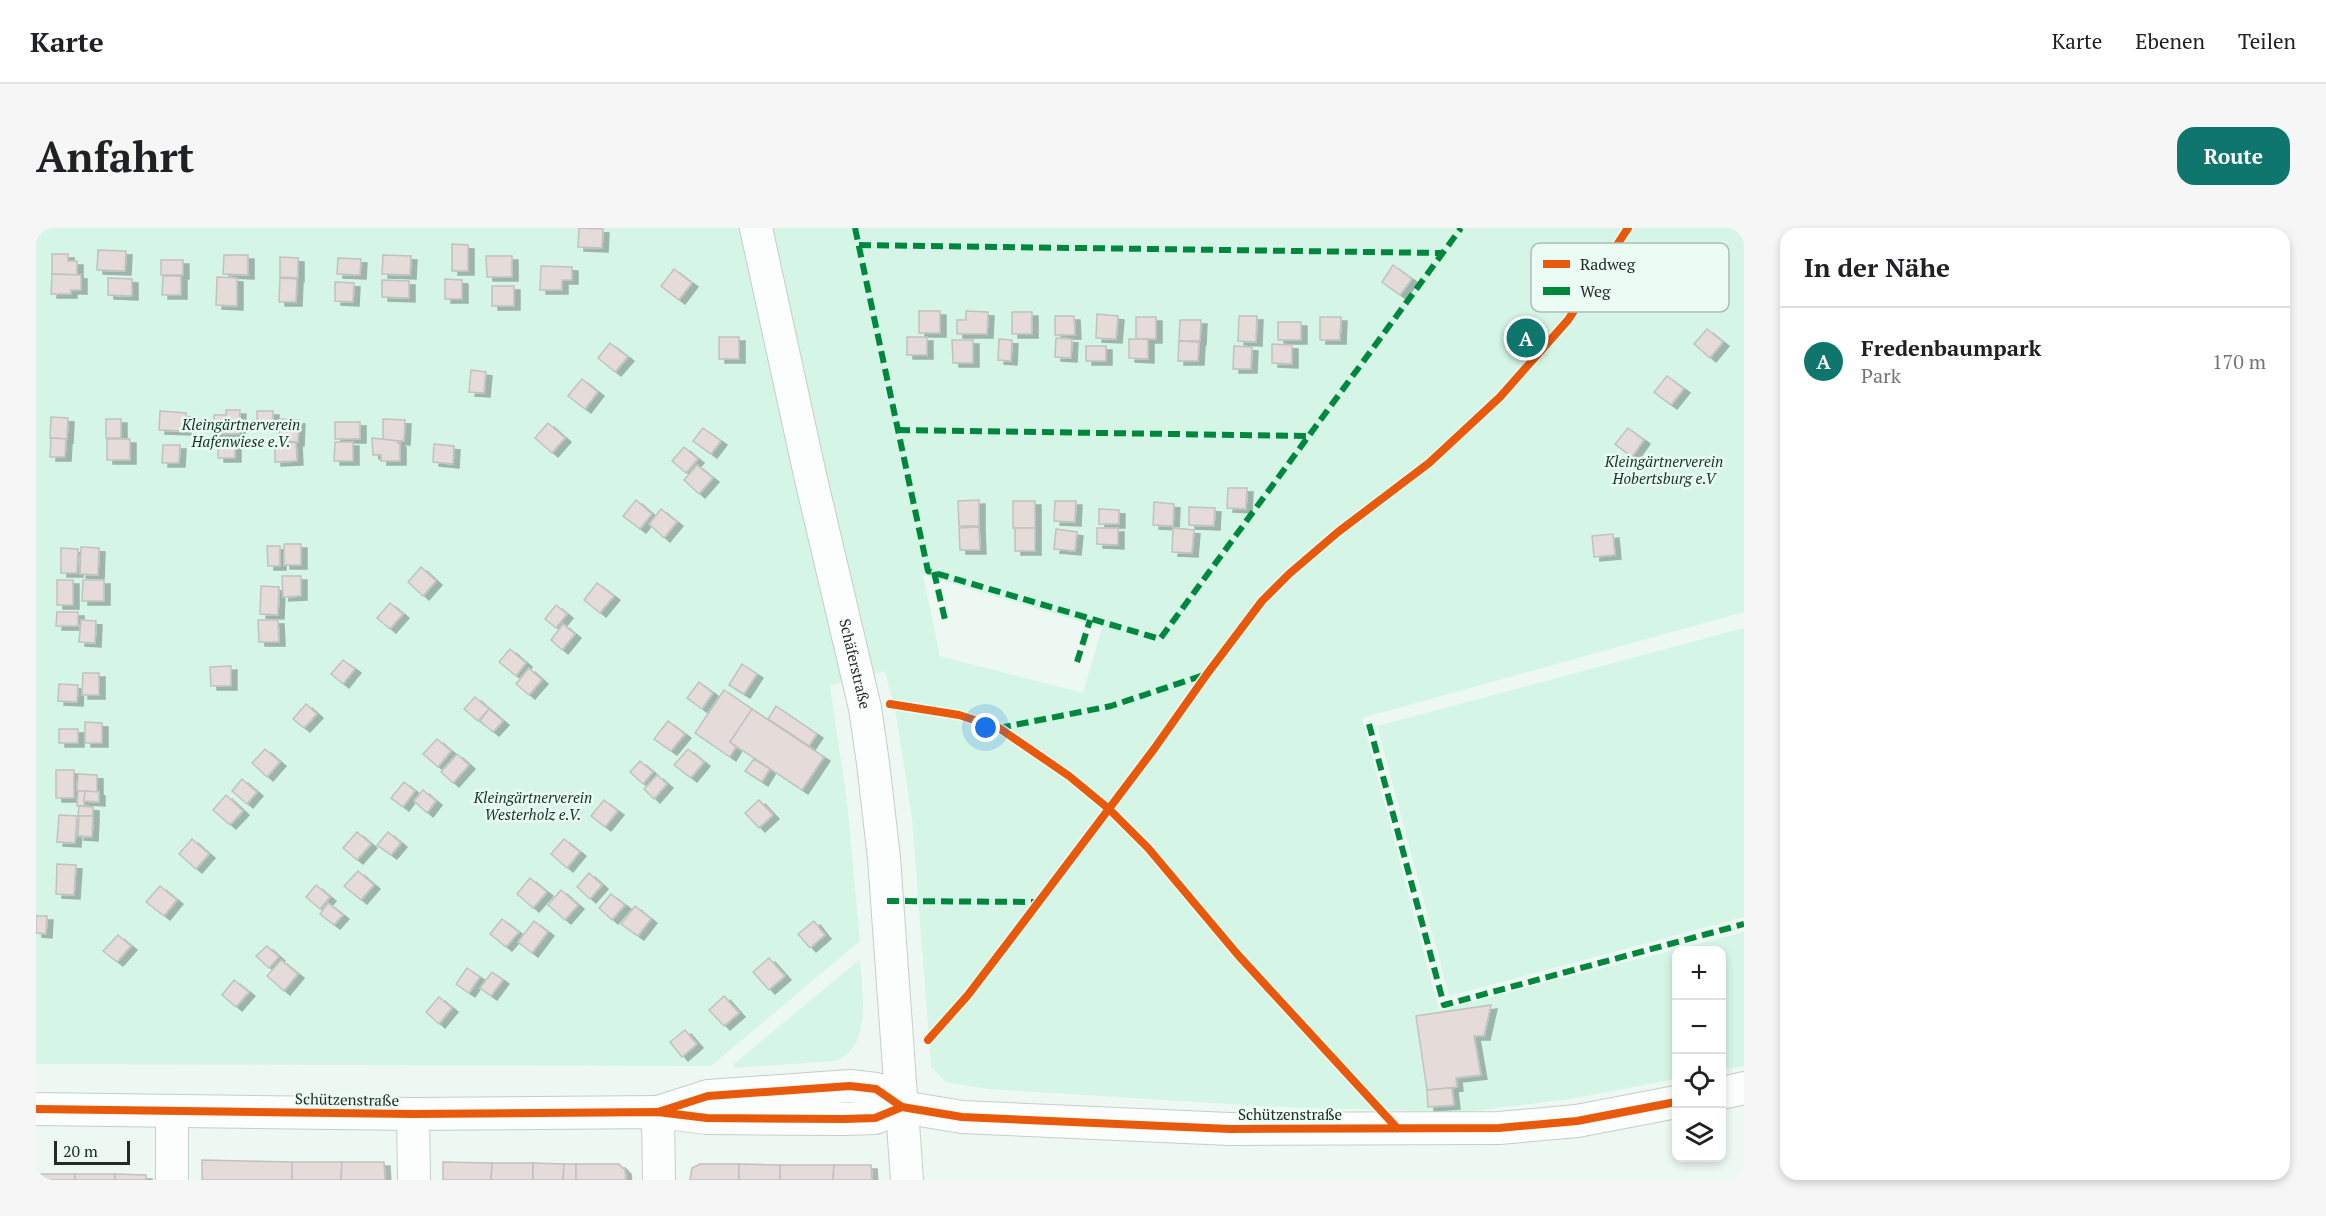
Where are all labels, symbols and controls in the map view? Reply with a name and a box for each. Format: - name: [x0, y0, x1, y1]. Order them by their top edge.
- text: Karte: [30, 23, 104, 60]
- text: Karte: [2052, 27, 2102, 55]
- text: Ebenen: [2135, 27, 2205, 55]
- text: Teilen: [2238, 27, 2296, 55]
- button: Route: [2177, 127, 2290, 185]
- text: Anfahrt: [36, 128, 194, 184]
- legend: [1531, 243, 1729, 312]
- text: In der Nähe: [1804, 250, 1950, 284]
- text: Radweg: [1580, 253, 1636, 275]
- text: Weg: [1580, 280, 1611, 302]
- pin: A: [1506, 316, 1546, 360]
- text: Fredenbaumpark: [1861, 333, 2041, 362]
- text: A: [1816, 348, 1831, 375]
- text: 170 m: [2212, 348, 2266, 375]
- text: Park: [1861, 362, 1901, 389]
- park label: Kleingärtnerverein Hafenwiese e.V.: [181, 414, 300, 451]
- park label: Kleingärtnerverein Hobertsburg e.V: [1604, 451, 1723, 488]
- street label: Schäferstraße: [835, 617, 876, 711]
- your location: [971, 713, 1000, 742]
- park label: Kleingärtnerverein Westerholz e.V.: [473, 787, 592, 824]
- map controls: [1672, 946, 1726, 1162]
- button: +: [1672, 946, 1726, 1000]
- button: −: [1672, 1000, 1726, 1054]
- button: locate: [1672, 1054, 1726, 1108]
- street label: Schützenstraße: [295, 1088, 399, 1110]
- street label: Schützenstraße: [1238, 1104, 1342, 1124]
- button: layers: [1672, 1108, 1726, 1162]
- scale bar: [54, 1138, 130, 1166]
- text: 20 m: [63, 1140, 98, 1162]

